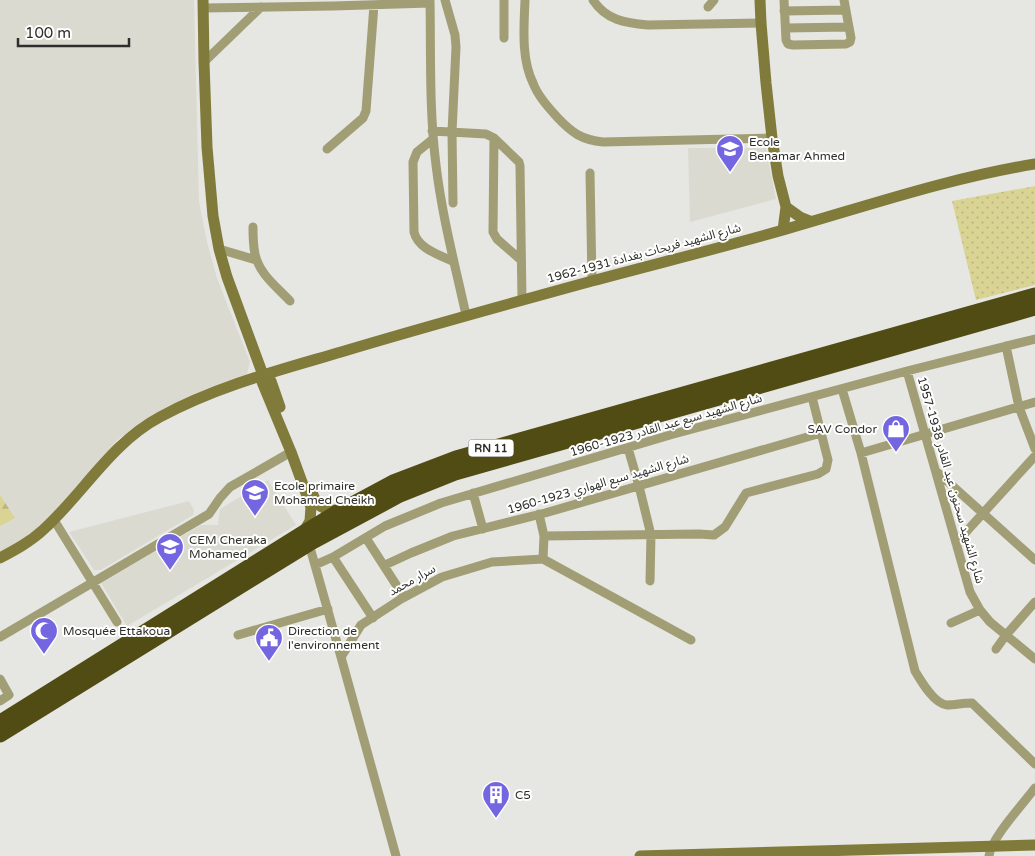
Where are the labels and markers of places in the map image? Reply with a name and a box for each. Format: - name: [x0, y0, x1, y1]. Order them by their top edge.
- school or university icon: Ecole Benamar Ahmed: [715, 134, 745, 173]
- place label: Ecole Benamar Ahmed: [749, 135, 845, 163]
- shop icon: SAV Condor: [881, 414, 911, 453]
- place label: SAV Condor: [808, 422, 877, 436]
- school or university icon: Ecole primaire Mohamed Cheikh: [240, 478, 270, 517]
- place label: Ecole primaire Mohamed Cheikh: [274, 479, 375, 507]
- school or university icon: CEM Cheraka Mohamed: [155, 532, 185, 571]
- place label: CEM Cheraka Mohamed: [189, 533, 267, 561]
- mosque icon: Mosquée Ettakoua: [29, 616, 59, 655]
- public building icon: Direction de l'environnement: [254, 623, 284, 662]
- place label: Mosquée Ettakoua: [63, 624, 170, 638]
- place label: Direction de l'environnement: [288, 624, 380, 652]
- building icon: C5: [481, 780, 511, 819]
- place label: C5: [515, 788, 531, 802]

